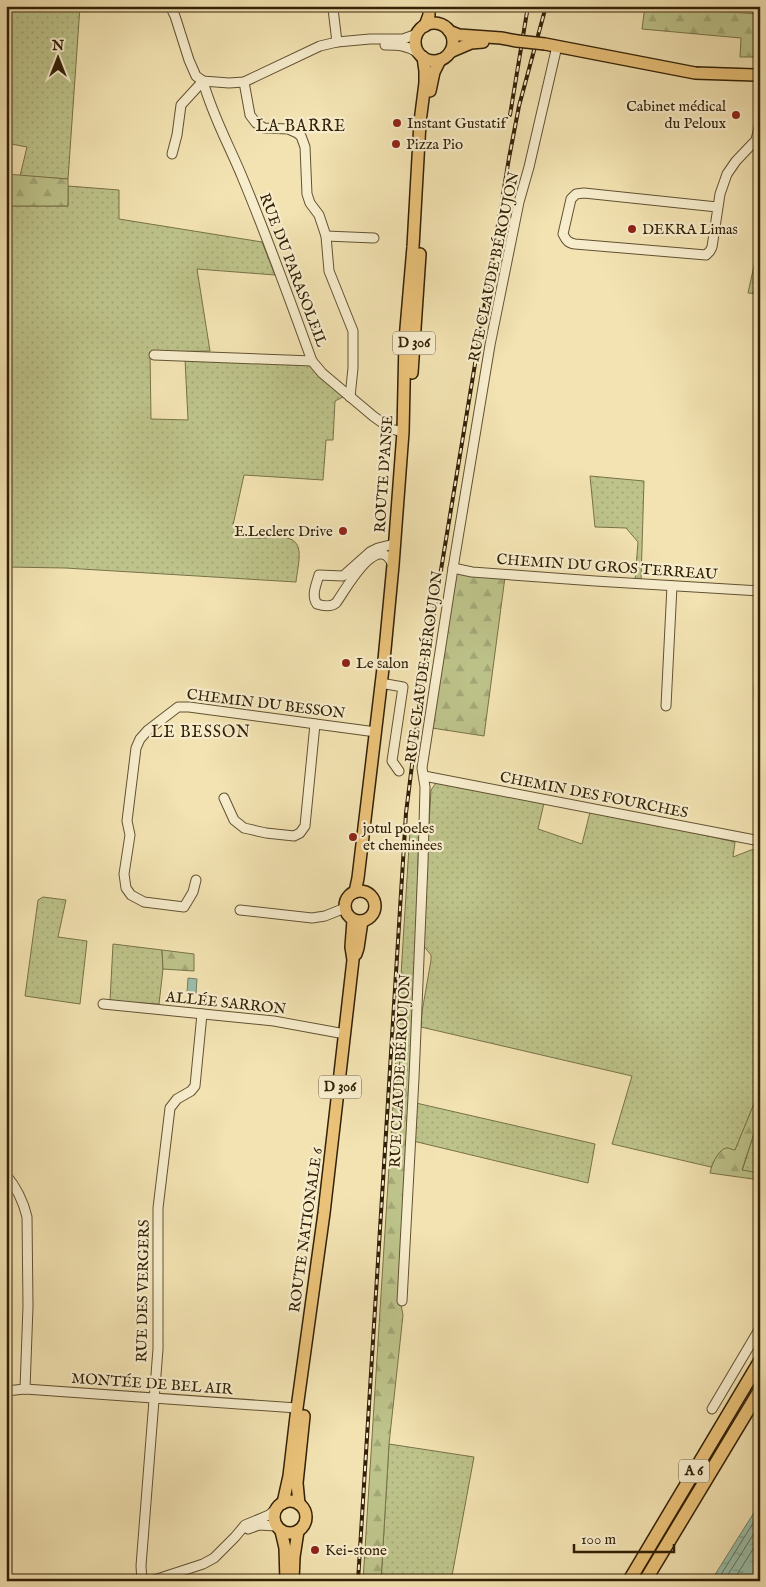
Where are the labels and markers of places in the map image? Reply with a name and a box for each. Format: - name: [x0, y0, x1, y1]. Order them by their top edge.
- place label: Cabinet médical du Peloux: [626, 97, 727, 133]
- marker: Cabinet médical du Peloux: [730, 109, 742, 121]
- place label: Instant Gustatif: [407, 114, 508, 133]
- marker: Instant Gustatif: [391, 117, 403, 129]
- place label: Pizza Pio: [406, 135, 463, 154]
- marker: Pizza Pio: [390, 138, 402, 150]
- place label: DEKRA Limas: [642, 220, 738, 239]
- marker: DEKRA Limas: [626, 223, 638, 235]
- place label: E.Leclerc Drive: [234, 522, 333, 541]
- marker: E.Leclerc Drive: [337, 525, 349, 537]
- place label: Le salon: [356, 654, 409, 673]
- marker: Le salon: [340, 657, 352, 669]
- place label: jotul poeles et cheminees: [361, 819, 442, 855]
- marker: jotul poeles et cheminees: [347, 831, 359, 843]
- place label: Kei-stone: [325, 1541, 387, 1560]
- marker: Kei-stone: [309, 1544, 321, 1556]

